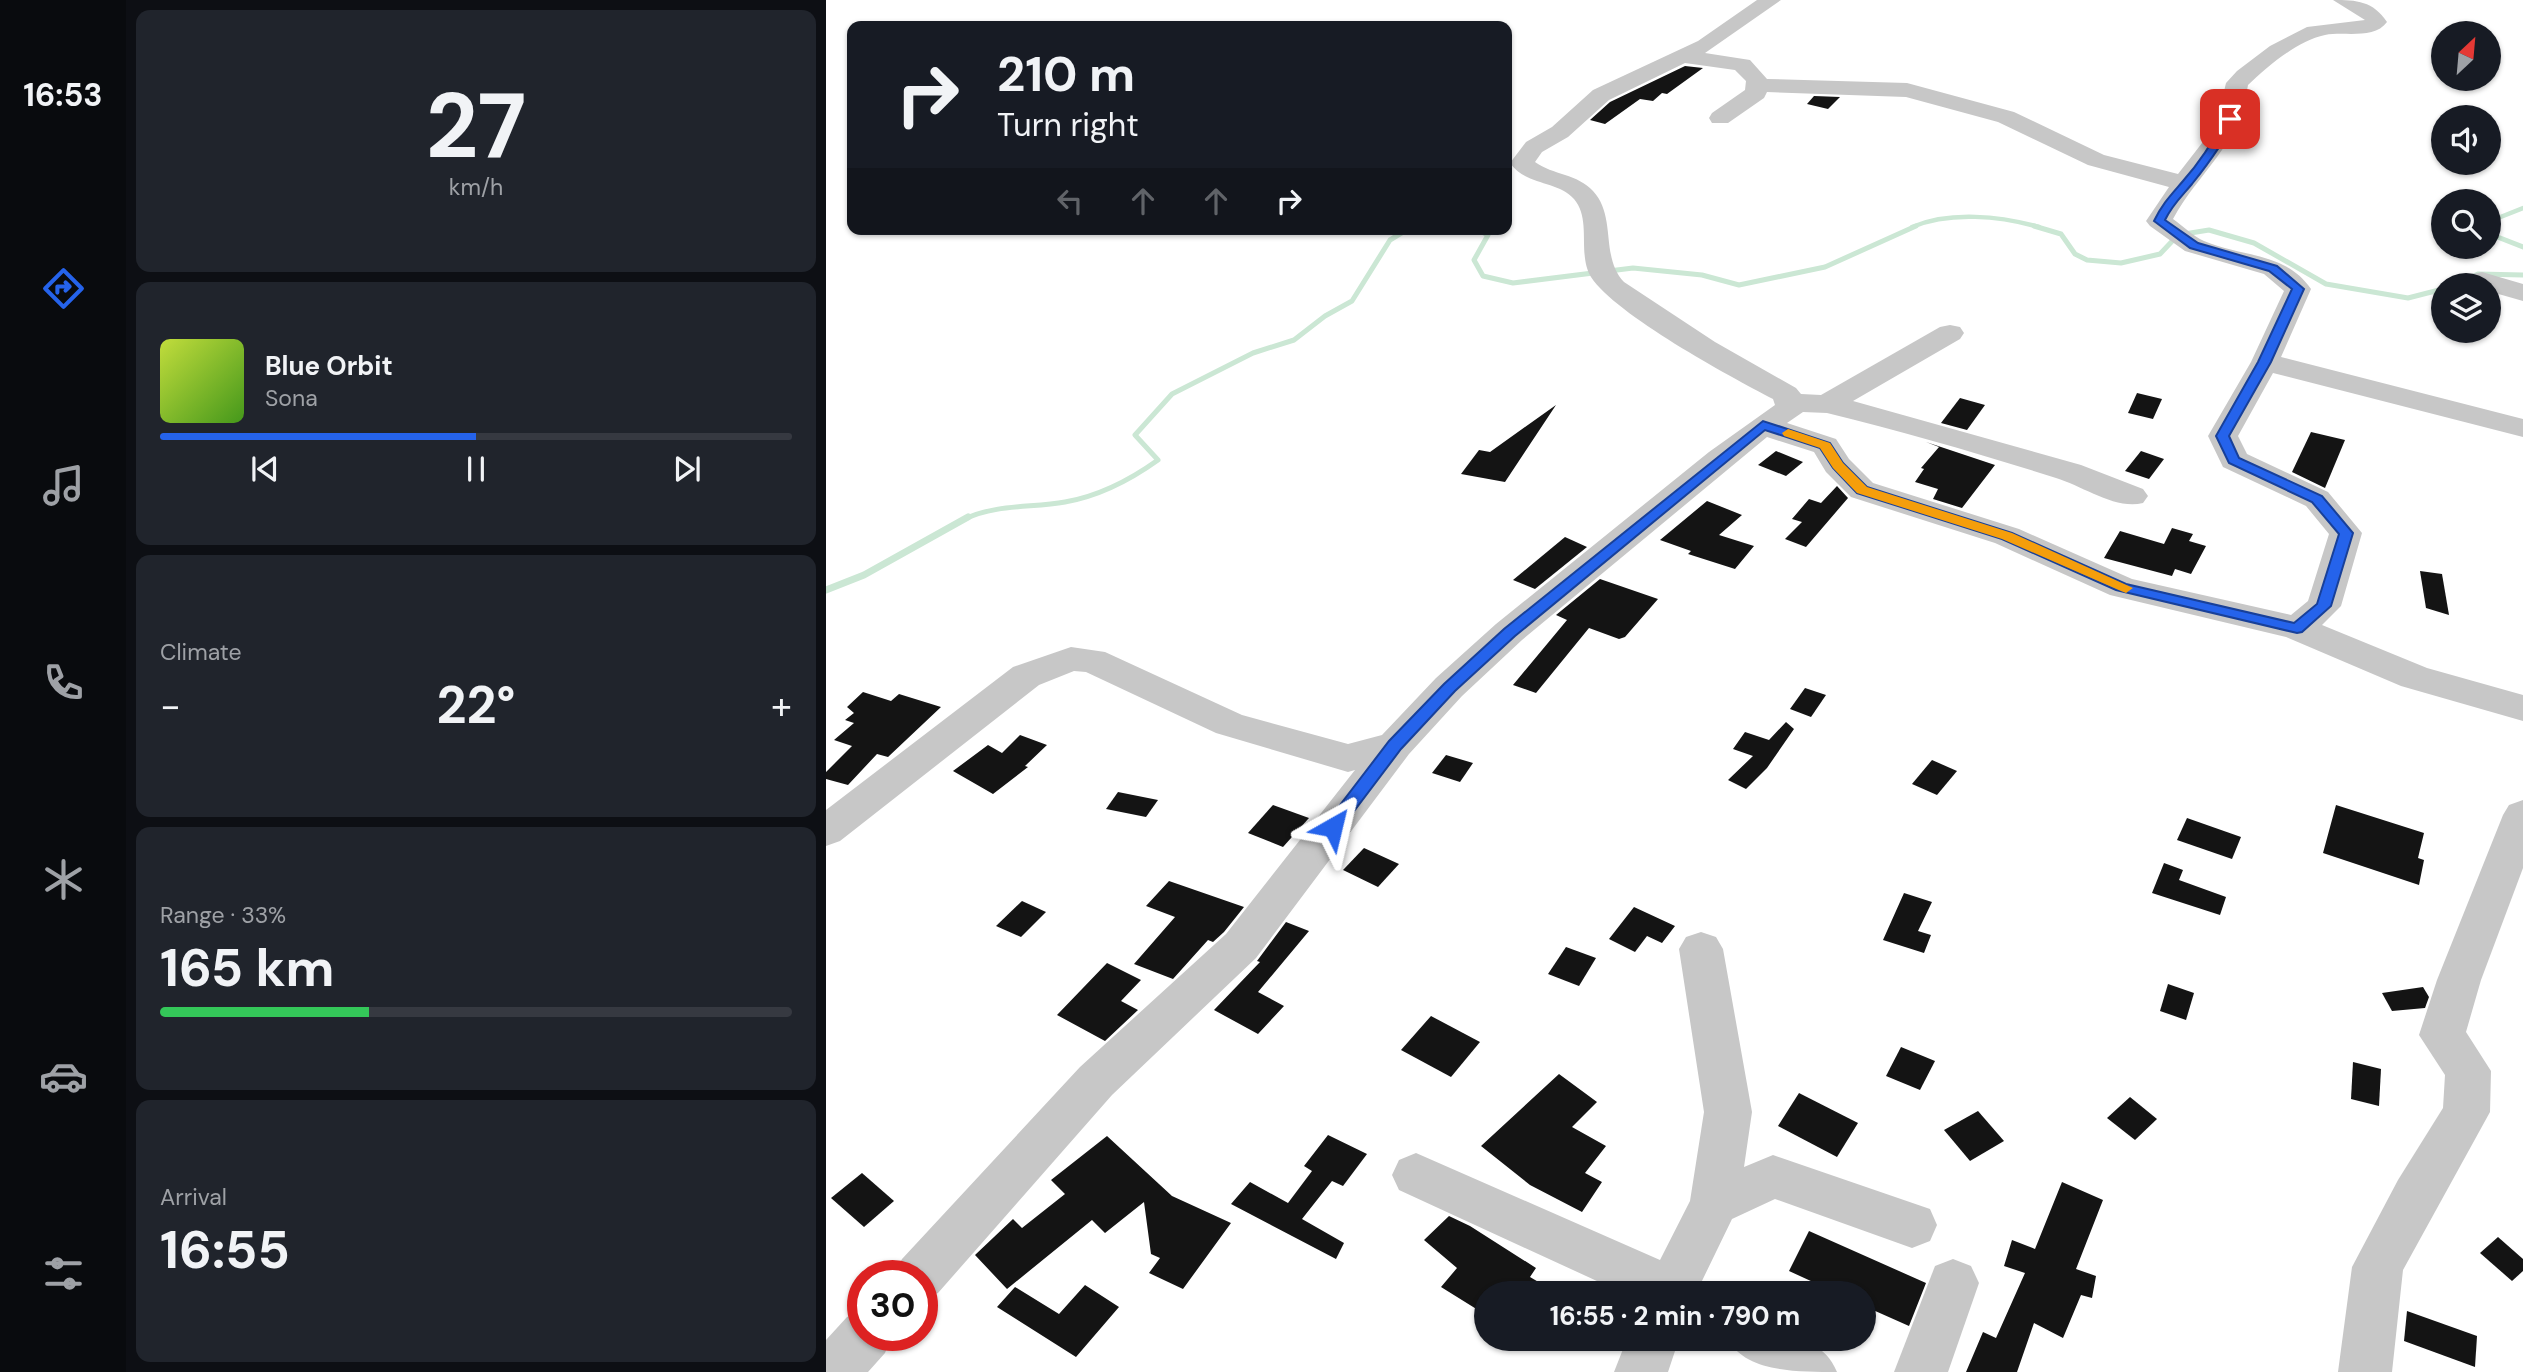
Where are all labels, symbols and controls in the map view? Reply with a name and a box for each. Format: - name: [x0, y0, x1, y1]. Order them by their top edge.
- north arrow: [2431, 21, 2501, 91]
- map controls: [2431, 21, 2501, 343]
- text: 210 m: [997, 42, 1135, 106]
- icon: right: [882, 49, 973, 140]
- text: 27: [426, 67, 526, 185]
- text: 16:53: [23, 74, 103, 116]
- pin: [2200, 89, 2260, 149]
- icon: arrive: [2211, 100, 2249, 138]
- text: Turn right: [997, 104, 1139, 146]
- button: sound: [2431, 105, 2501, 175]
- text: km/h: [449, 172, 503, 202]
- icon: left: [1051, 182, 1089, 220]
- icon: ahead: [1124, 182, 1162, 220]
- icon: ahead: [1197, 182, 1235, 220]
- icon: right: [1270, 182, 1308, 220]
- button: search: [2431, 189, 2501, 259]
- icon: directions: [39, 264, 88, 313]
- button: layers: [2431, 273, 2501, 343]
- text: Blue Orbit: [265, 349, 393, 383]
- text: Sona: [265, 383, 318, 413]
- icon: previous: [246, 450, 284, 488]
- icon: pause: [457, 450, 495, 488]
- icon: next: [668, 450, 706, 488]
- icon: music: [39, 461, 88, 510]
- text: Climate: [160, 637, 242, 667]
- icon: phone: [39, 658, 88, 707]
- text: 22°: [437, 671, 515, 739]
- text: −: [160, 681, 181, 731]
- text: +: [771, 681, 792, 731]
- position arrow: [1296, 790, 1370, 864]
- icon: climate: [39, 855, 88, 904]
- text: Range · 33%: [160, 900, 286, 930]
- text: 165 km: [160, 934, 334, 1002]
- icon: car: [39, 1052, 88, 1101]
- text: Arrival: [160, 1182, 227, 1212]
- text: 16:55: [160, 1216, 290, 1284]
- icon: filters: [39, 1249, 88, 1298]
- speed limit sign: 30: [847, 1260, 938, 1351]
- text: 16:55 · 2 min · 790 m: [1550, 1299, 1800, 1333]

